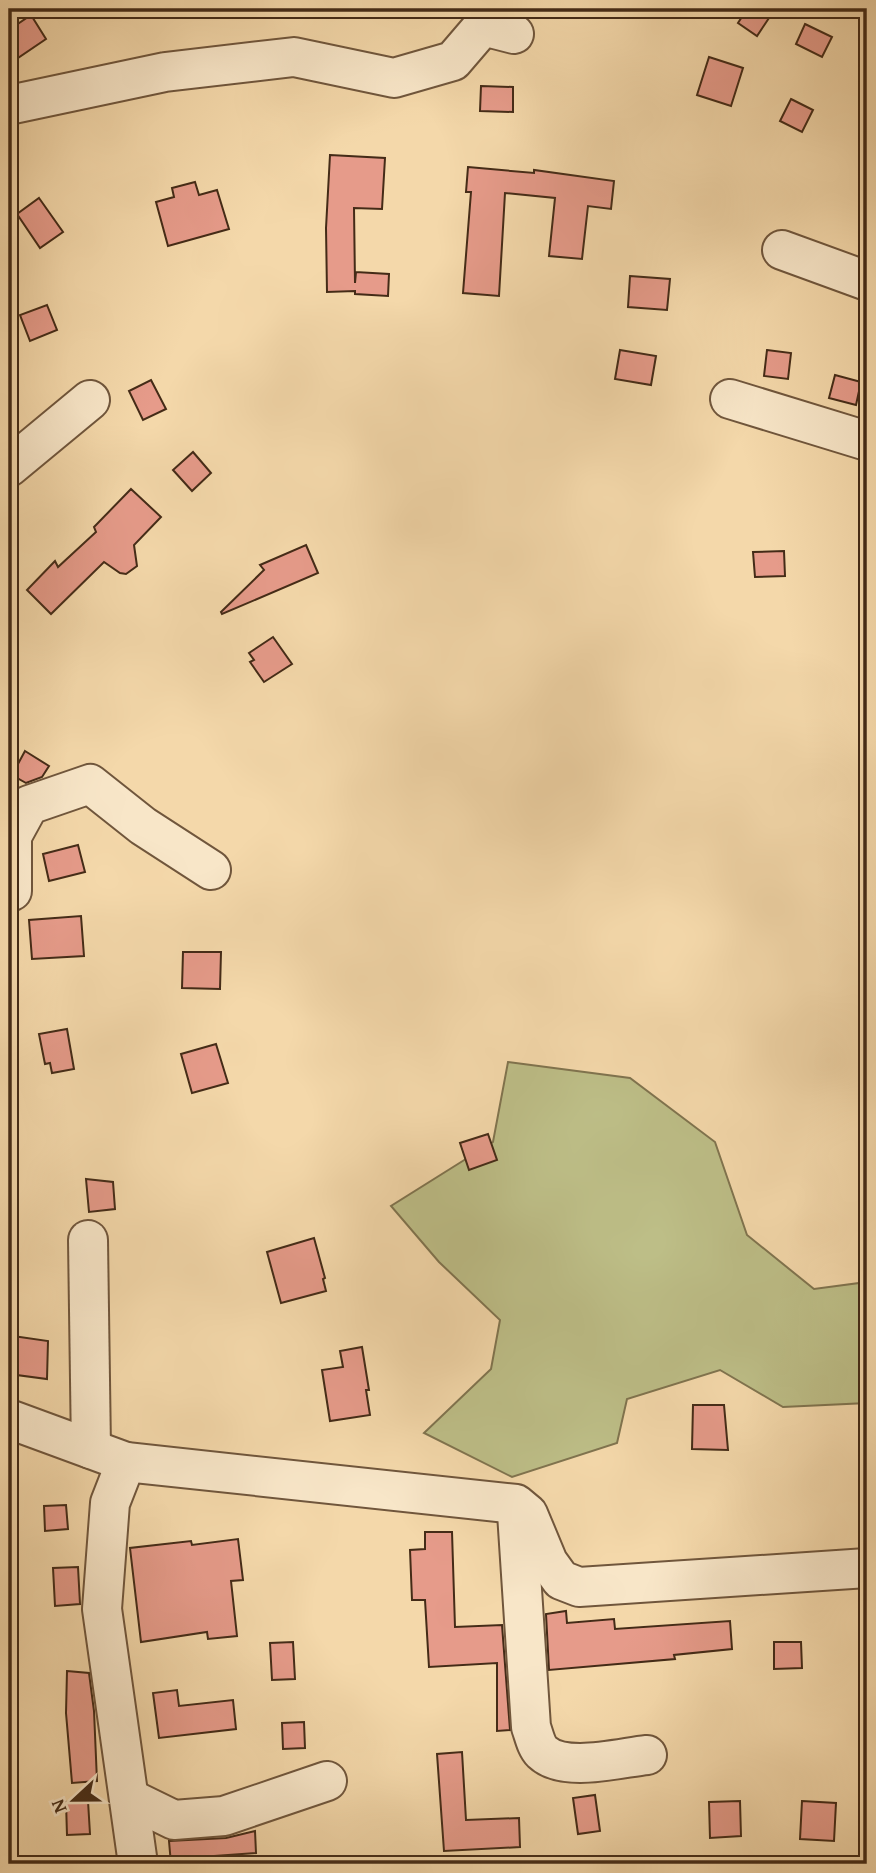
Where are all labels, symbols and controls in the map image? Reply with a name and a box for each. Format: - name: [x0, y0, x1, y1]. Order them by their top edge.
- north arrow: [38, 1764, 108, 1834]
- text: N: [43, 1795, 74, 1818]

